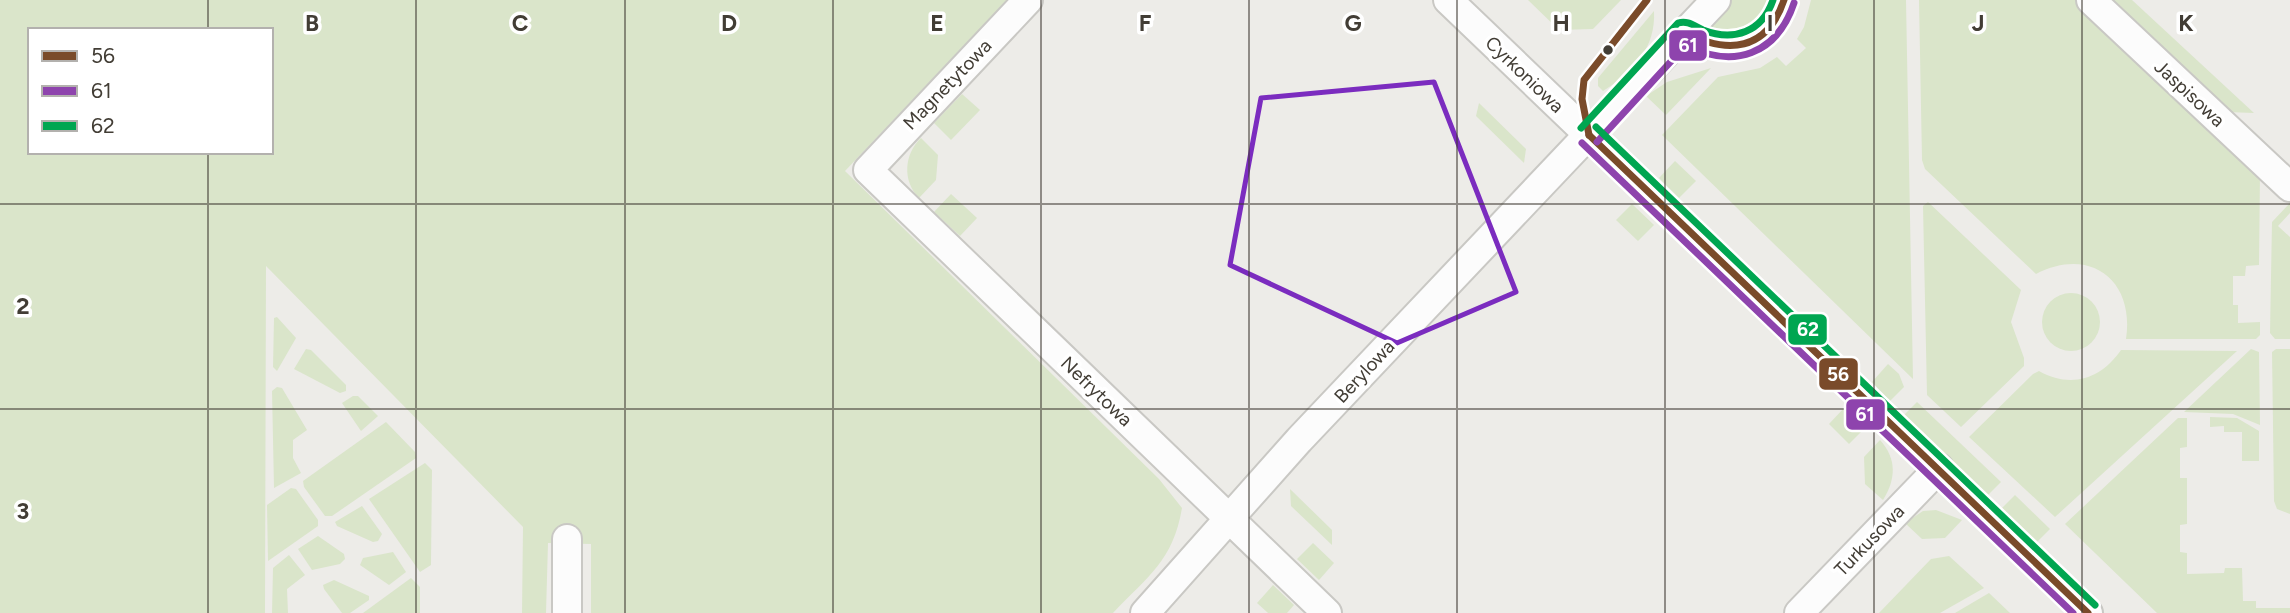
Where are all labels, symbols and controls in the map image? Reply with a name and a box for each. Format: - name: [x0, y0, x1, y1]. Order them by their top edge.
- text: B: [305, 9, 319, 37]
- text: C: [512, 9, 529, 37]
- text: D: [721, 9, 737, 37]
- text: E: [930, 9, 944, 37]
- text: F: [1139, 9, 1152, 37]
- text: G: [1344, 9, 1362, 37]
- text: H: [1552, 9, 1570, 37]
- text: I: [1767, 9, 1773, 37]
- text: J: [1972, 9, 1984, 37]
- text: K: [2178, 9, 2194, 37]
- legend: [28, 28, 273, 154]
- line badge: 61: [1668, 29, 1708, 62]
- street label: Cyrkoniowa: [1481, 31, 1569, 117]
- street label: Magnetytowa: [898, 34, 996, 135]
- text: 61: [1678, 34, 1698, 57]
- text: 56: [91, 43, 115, 68]
- unlabelled marker: [1601, 43, 1615, 57]
- street label: Jaspisowa: [2150, 55, 2230, 132]
- text: 61: [91, 78, 112, 103]
- text: 62: [91, 113, 115, 138]
- text: 2: [16, 292, 30, 320]
- line badge: 62: [1787, 313, 1828, 346]
- text: 62: [1797, 318, 1819, 341]
- street label: Berylowa: [1329, 335, 1399, 408]
- street label: Nefrytowa: [1056, 352, 1137, 431]
- line badge: 56: [1818, 357, 1859, 391]
- text: 56: [1827, 363, 1849, 386]
- line badge: 61: [1845, 398, 1886, 431]
- text: 61: [1855, 403, 1875, 426]
- text: 3: [17, 497, 29, 525]
- street label: Turkusowa: [1830, 500, 1909, 581]

